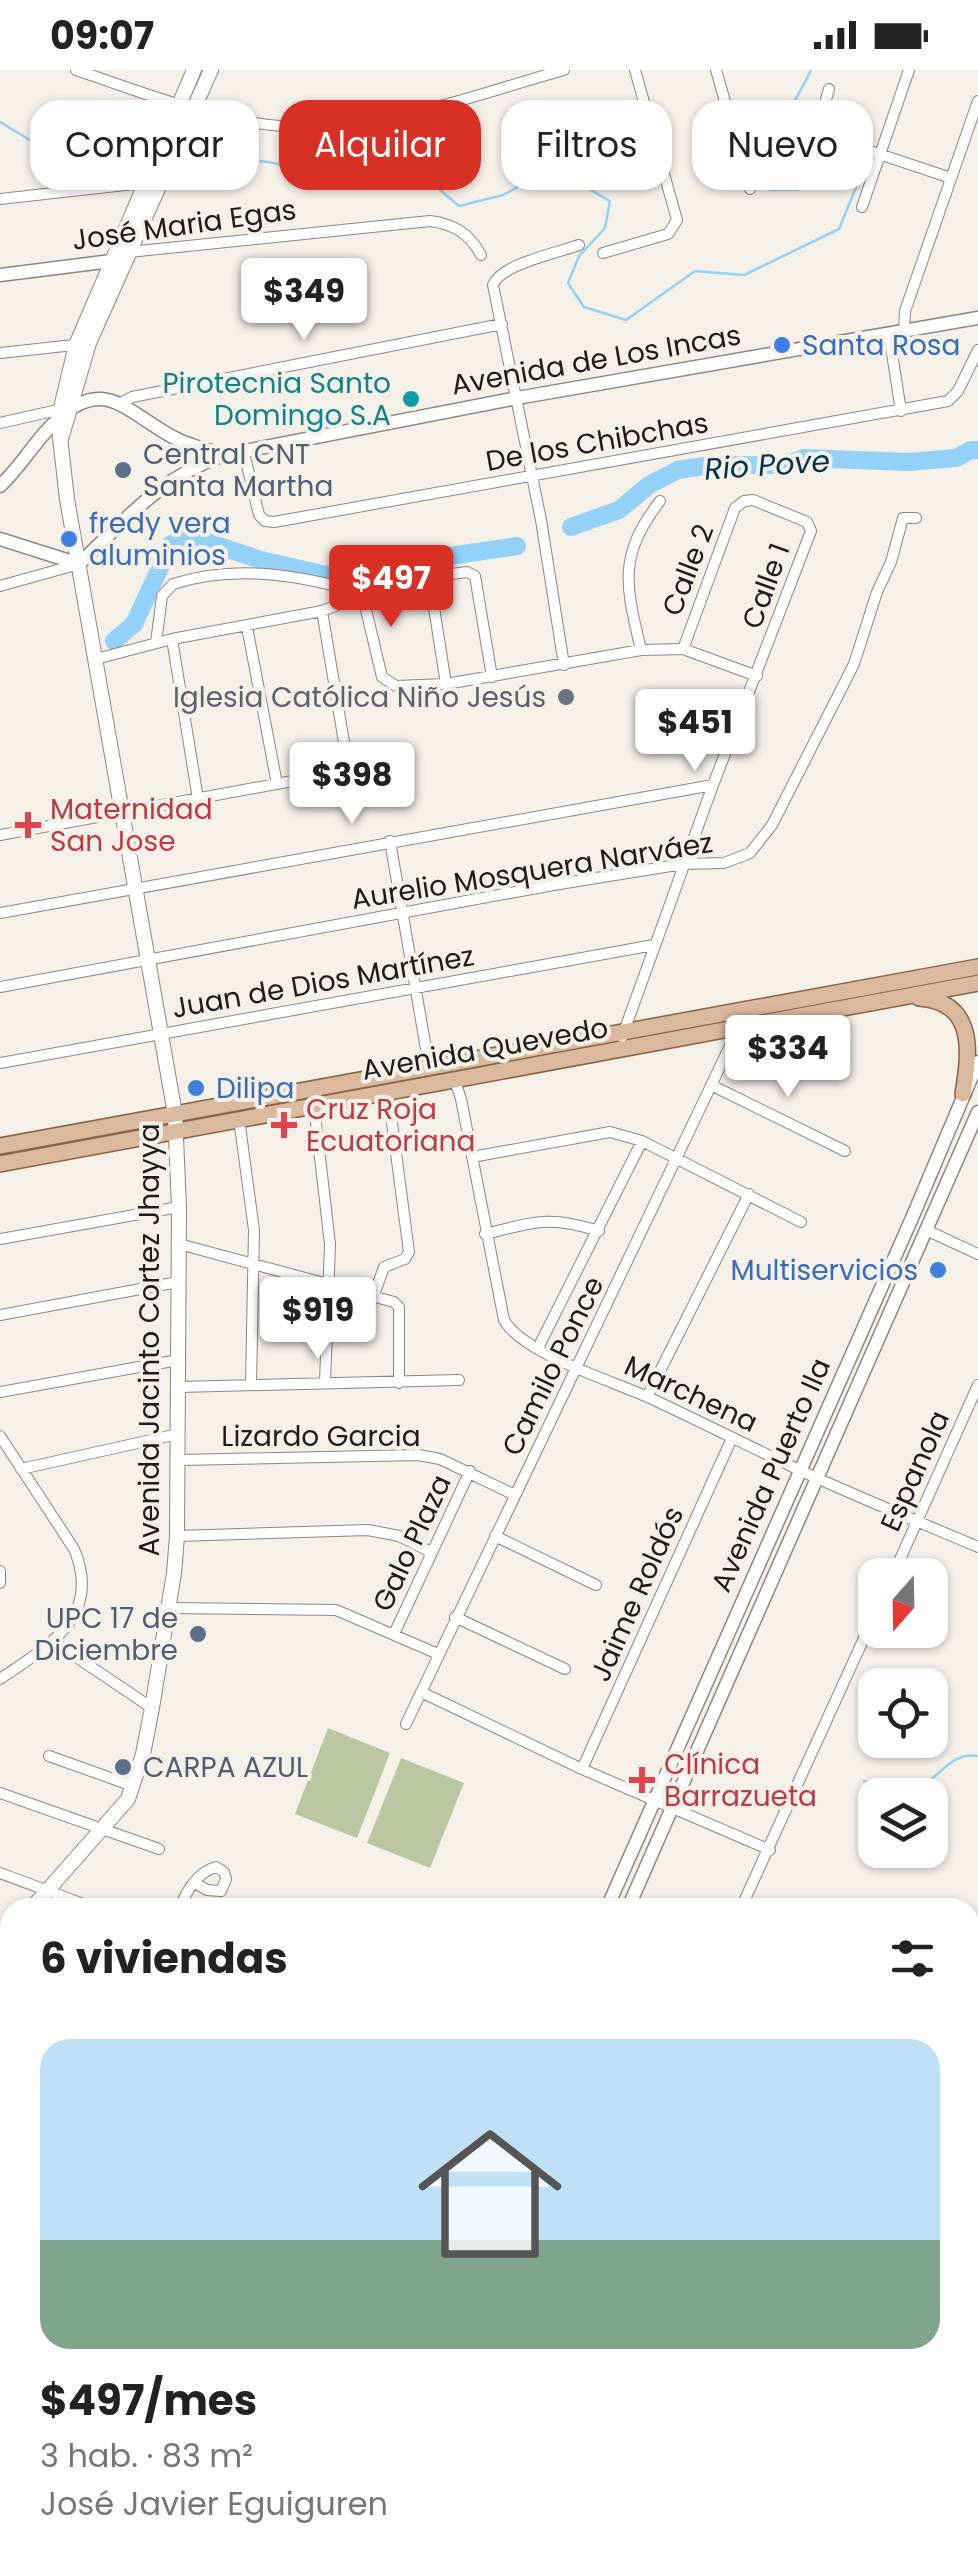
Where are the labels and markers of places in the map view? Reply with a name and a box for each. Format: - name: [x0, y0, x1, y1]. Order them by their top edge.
- pin: $349: [245, 258, 363, 343]
- place label: Santa Rosa: [802, 326, 960, 365]
- marker: Santa Rosa: [771, 334, 793, 356]
- place label: Pirotecnia Santo Domingo S.A: [162, 364, 391, 435]
- marker: Pirotecnia Santo Domingo S.A: [400, 388, 422, 410]
- place label: Central CNT Santa Martha: [143, 435, 333, 506]
- marker: Central CNT Santa Martha: [112, 459, 134, 481]
- place label: fredy vera aluminios: [89, 504, 231, 575]
- marker: fredy vera aluminios: [58, 528, 80, 550]
- pin: $497: [332, 545, 450, 630]
- place label: Iglesia Católica Niño Jesús: [173, 678, 546, 717]
- marker: Iglesia Católica Niño Jesús: [555, 686, 577, 708]
- pin: $451: [636, 689, 754, 774]
- pin: $398: [293, 742, 411, 827]
- place label: Maternidad San Jose: [50, 790, 213, 861]
- marker: Maternidad San Jose: [15, 812, 41, 838]
- pin: $334: [729, 1015, 847, 1100]
- place label: Dilipa: [216, 1069, 294, 1108]
- marker: Dilipa: [185, 1077, 207, 1099]
- place label: Cruz Roja Ecuatoriana: [306, 1090, 475, 1161]
- marker: Cruz Roja Ecuatoriana: [271, 1112, 297, 1138]
- place label: Multiservicios: [731, 1251, 918, 1290]
- marker: Multiservicios: [927, 1259, 949, 1281]
- pin: $919: [259, 1277, 377, 1362]
- place label: UPC 17 de Diciembre: [34, 1599, 178, 1670]
- marker: UPC 17 de Diciembre: [187, 1623, 209, 1645]
- place label: Clínica Barrazueta: [664, 1745, 817, 1816]
- place label: CARPA AZUL: [143, 1748, 308, 1787]
- marker: CARPA AZUL: [112, 1756, 134, 1778]
- marker: Clínica Barrazueta: [629, 1767, 655, 1793]

